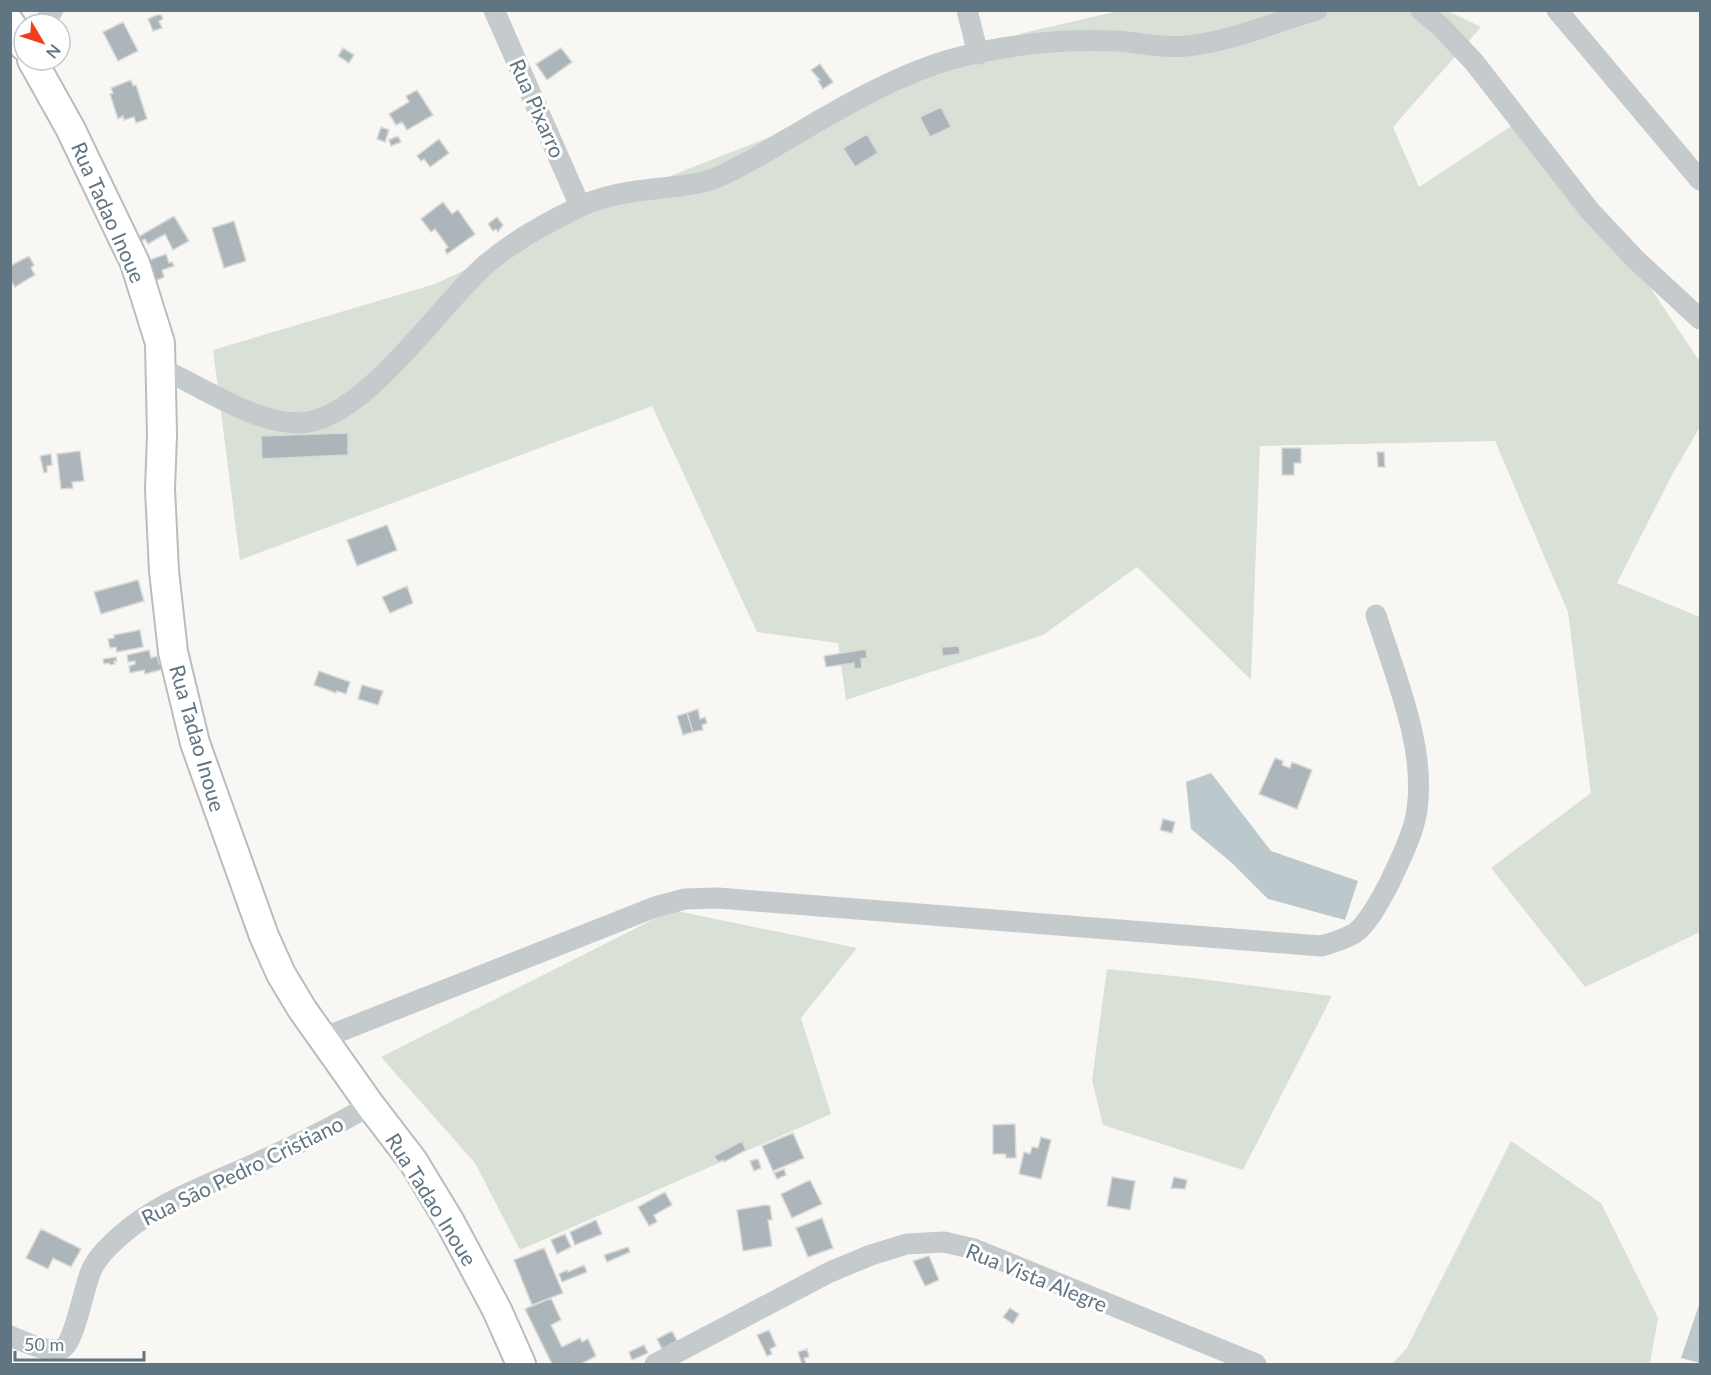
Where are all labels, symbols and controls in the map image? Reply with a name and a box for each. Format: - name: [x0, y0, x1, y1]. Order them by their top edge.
- north arrow: [12, 12, 72, 72]
- text: N: [43, 41, 65, 63]
- street label: Rua Pixarro: [505, 55, 571, 161]
- street label: Rua Tadao Inoue: [67, 138, 151, 286]
- street label: Rua Tadao Inoue: [165, 662, 231, 814]
- street label: Rua São Pedro Cristiano: [137, 1110, 347, 1230]
- street label: Rua Tadao Inoue: [381, 1128, 483, 1270]
- street label: Rua Vista Alegre: [963, 1237, 1111, 1317]
- scale bar: [15, 1324, 144, 1362]
- text: 50 m: [24, 1333, 64, 1355]

